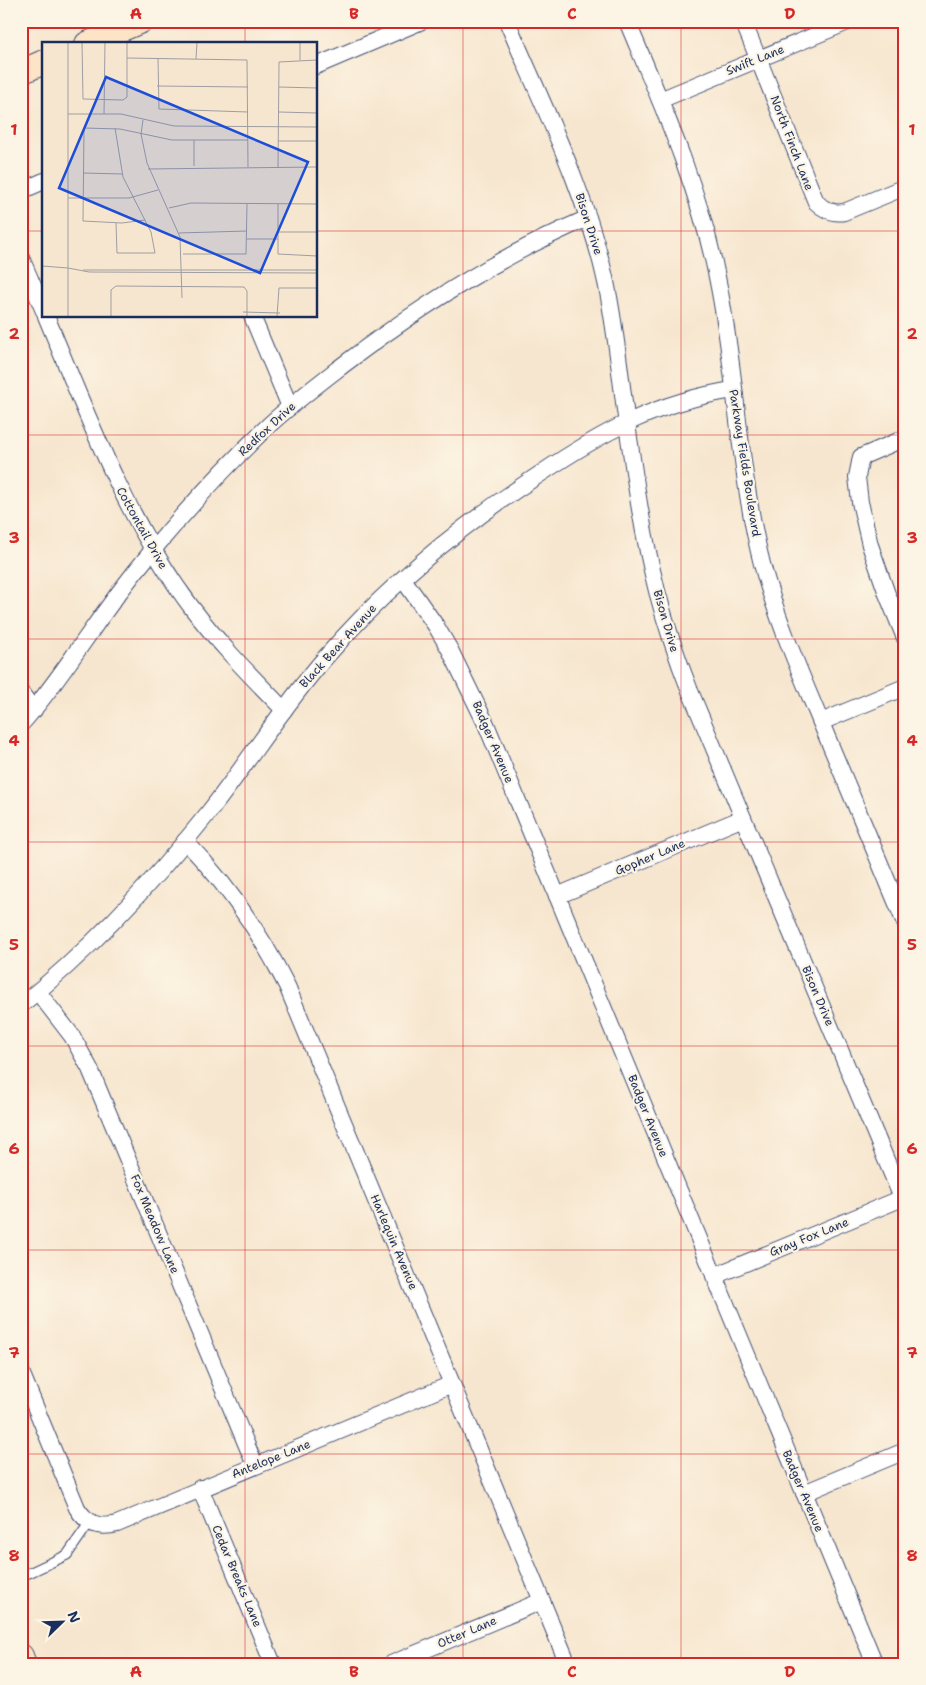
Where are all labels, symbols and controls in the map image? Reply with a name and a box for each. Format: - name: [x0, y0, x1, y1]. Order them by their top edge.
- text: A: [130, 3, 142, 24]
- text: B: [349, 3, 359, 24]
- text: C: [567, 3, 577, 24]
- text: D: [784, 3, 796, 24]
- street label: Swift Lane: [724, 41, 787, 79]
- inset map: [42, 42, 318, 318]
- street label: North Finch Lane: [766, 93, 818, 193]
- text: 1: [10, 119, 18, 140]
- text: 1: [908, 119, 916, 140]
- street label: Bison Drive: [571, 191, 607, 257]
- text: 2: [8, 323, 20, 344]
- text: 2: [906, 323, 918, 344]
- street label: Parkway Fields Boulevard: [725, 388, 765, 538]
- street label: Redfox Drive: [235, 398, 299, 460]
- street label: Cottontail Drive: [113, 484, 171, 572]
- text: 3: [8, 527, 20, 548]
- text: 3: [906, 527, 918, 548]
- street label: Bison Drive: [649, 588, 683, 654]
- street label: Black Bear Avenue: [296, 600, 380, 692]
- street label: Badger Avenue: [468, 699, 518, 786]
- text: 4: [8, 730, 20, 751]
- text: 4: [906, 730, 918, 751]
- street label: Gopher Lane: [612, 835, 688, 879]
- text: 5: [9, 934, 19, 955]
- text: 5: [907, 934, 917, 955]
- street label: Bison Drive: [798, 963, 838, 1029]
- street label: Badger Avenue: [624, 1072, 672, 1160]
- text: 6: [8, 1138, 20, 1159]
- text: 6: [906, 1138, 918, 1159]
- street label: Fox Meadow Lane: [127, 1172, 183, 1276]
- street label: Harlequin Avenue: [367, 1192, 421, 1292]
- street label: Gray Fox Lane: [767, 1214, 851, 1260]
- text: 7: [8, 1342, 20, 1363]
- text: 7: [906, 1342, 918, 1363]
- street label: Antelope Lane: [229, 1436, 313, 1482]
- street label: Badger Avenue: [778, 1448, 828, 1535]
- street label: Cedar Breaks Lane: [208, 1523, 266, 1630]
- text: 8: [8, 1545, 20, 1566]
- text: 8: [906, 1545, 918, 1566]
- north arrow: [38, 1598, 88, 1648]
- text: N: [64, 1608, 84, 1626]
- street label: Otter Lane: [435, 1612, 499, 1652]
- text: A: [130, 1661, 142, 1682]
- text: B: [349, 1661, 359, 1682]
- text: C: [567, 1661, 577, 1682]
- text: D: [784, 1661, 796, 1682]

